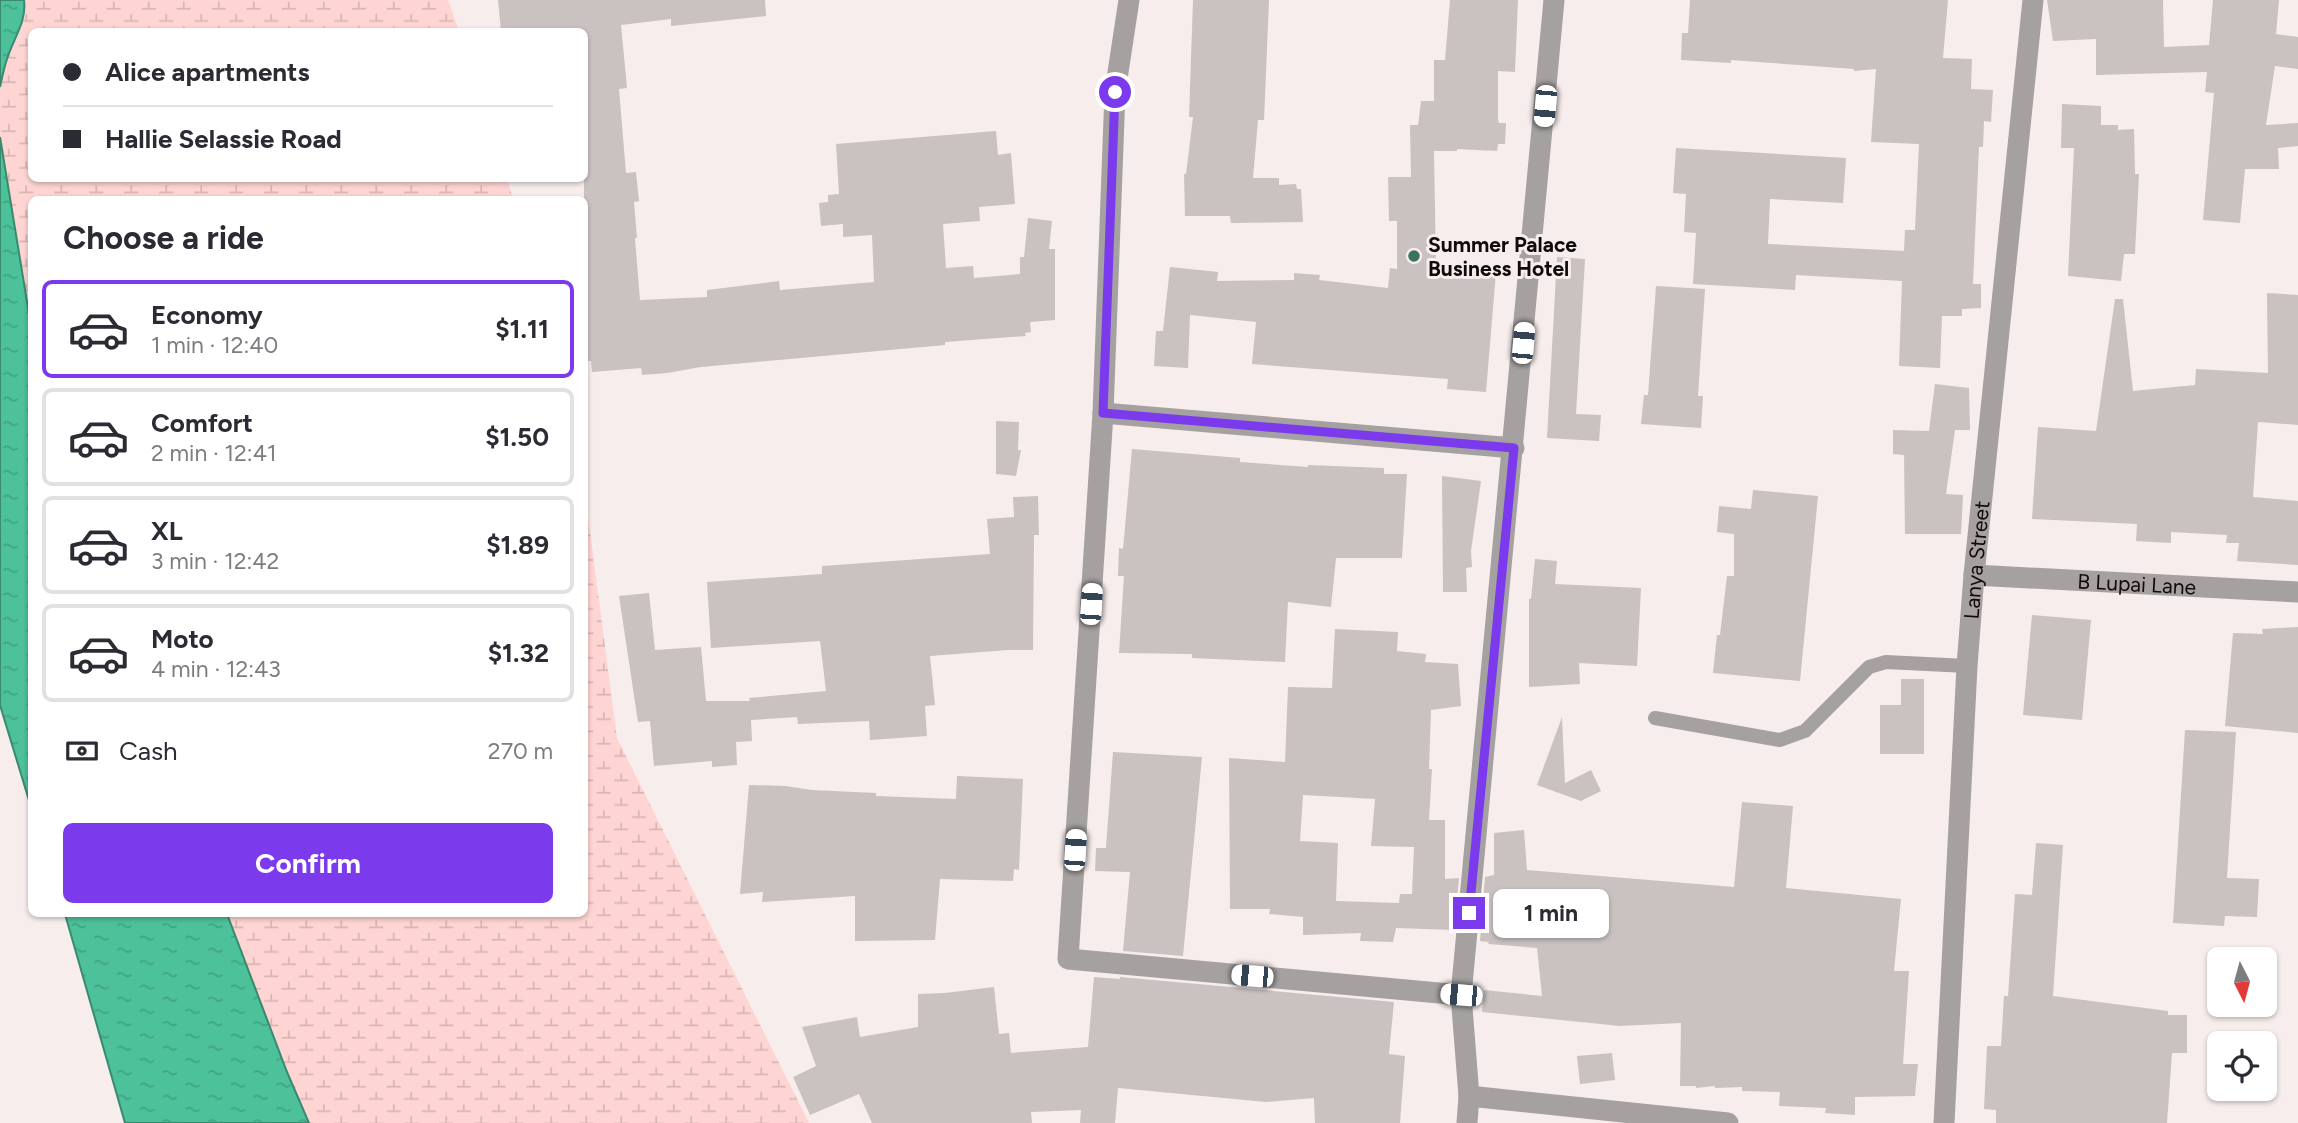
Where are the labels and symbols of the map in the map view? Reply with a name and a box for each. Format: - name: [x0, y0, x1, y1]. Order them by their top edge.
- route start: [1099, 76, 1131, 108]
- car: [1533, 84, 1558, 128]
- place label: Summer Palace Business Hotel: [1428, 232, 1577, 281]
- marker: Summer Palace Business Hotel: [1406, 248, 1422, 264]
- car: [1511, 321, 1536, 365]
- street label: Lanya Street: [1958, 500, 1994, 620]
- street label: B Lupai Lane: [2077, 568, 2197, 599]
- car: [1080, 582, 1103, 626]
- car: [1064, 828, 1087, 872]
- callout: 1 min: [1494, 888, 1609, 937]
- route end: [1453, 897, 1485, 929]
- north arrow: [2207, 947, 2277, 1017]
- car: [1231, 964, 1274, 988]
- car: [1440, 983, 1483, 1007]

